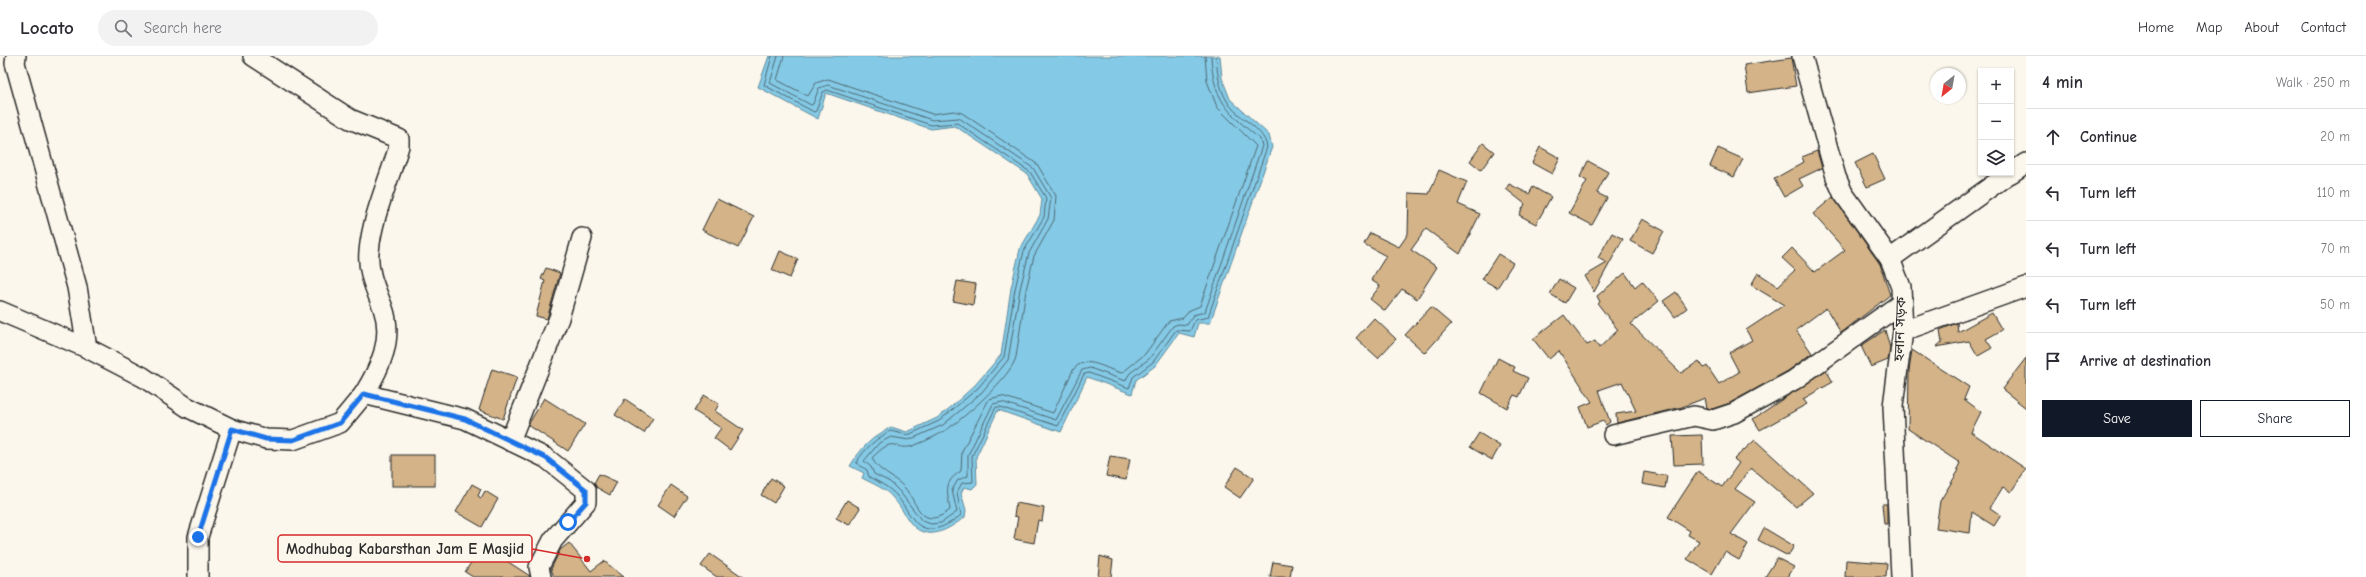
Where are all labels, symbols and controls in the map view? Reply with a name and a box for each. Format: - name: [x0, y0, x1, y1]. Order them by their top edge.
- search box: [98, 10, 378, 46]
- text: Locato: [20, 17, 74, 39]
- icon: search: [112, 17, 134, 39]
- text: Search here: [144, 19, 222, 37]
- text: Home: [2138, 19, 2174, 36]
- text: Map: [2196, 19, 2222, 36]
- text: About: [2244, 19, 2279, 36]
- text: Contact: [2301, 19, 2346, 36]
- north arrow: [1930, 68, 1966, 104]
- map controls: [1978, 68, 2014, 176]
- button: +: [1978, 68, 2014, 104]
- text: 4 min: [2042, 73, 2083, 92]
- text: Walk · 250 m: [2276, 75, 2350, 90]
- button: −: [1978, 104, 2014, 140]
- icon: ahead: [2042, 126, 2064, 148]
- text: Continue: [2080, 128, 2137, 146]
- text: 20 m: [2320, 129, 2350, 144]
- button: layers: [1978, 140, 2014, 176]
- icon: left: [2042, 182, 2064, 204]
- text: Turn left: [2080, 184, 2136, 202]
- text: 110 m: [2317, 185, 2350, 200]
- icon: left: [2042, 238, 2064, 260]
- text: Turn left: [2080, 240, 2136, 258]
- text: 70 m: [2321, 241, 2350, 256]
- icon: left: [2042, 294, 2064, 316]
- street label: হলান সড়ক: [1890, 296, 1910, 363]
- text: Turn left: [2080, 296, 2136, 314]
- text: 50 m: [2320, 297, 2350, 312]
- icon: arrive: [2042, 350, 2064, 372]
- text: Arrive at destination: [2080, 352, 2211, 370]
- button: Save: [2042, 400, 2192, 437]
- button: Share: [2200, 400, 2350, 437]
- route start: [559, 513, 577, 531]
- route end: [189, 528, 207, 546]
- callout: Modhubag Kabarsthan Jam E Masjid: [278, 535, 532, 562]
- text: Modhubag Kabarsthan Jam E Masjid: [286, 540, 524, 558]

